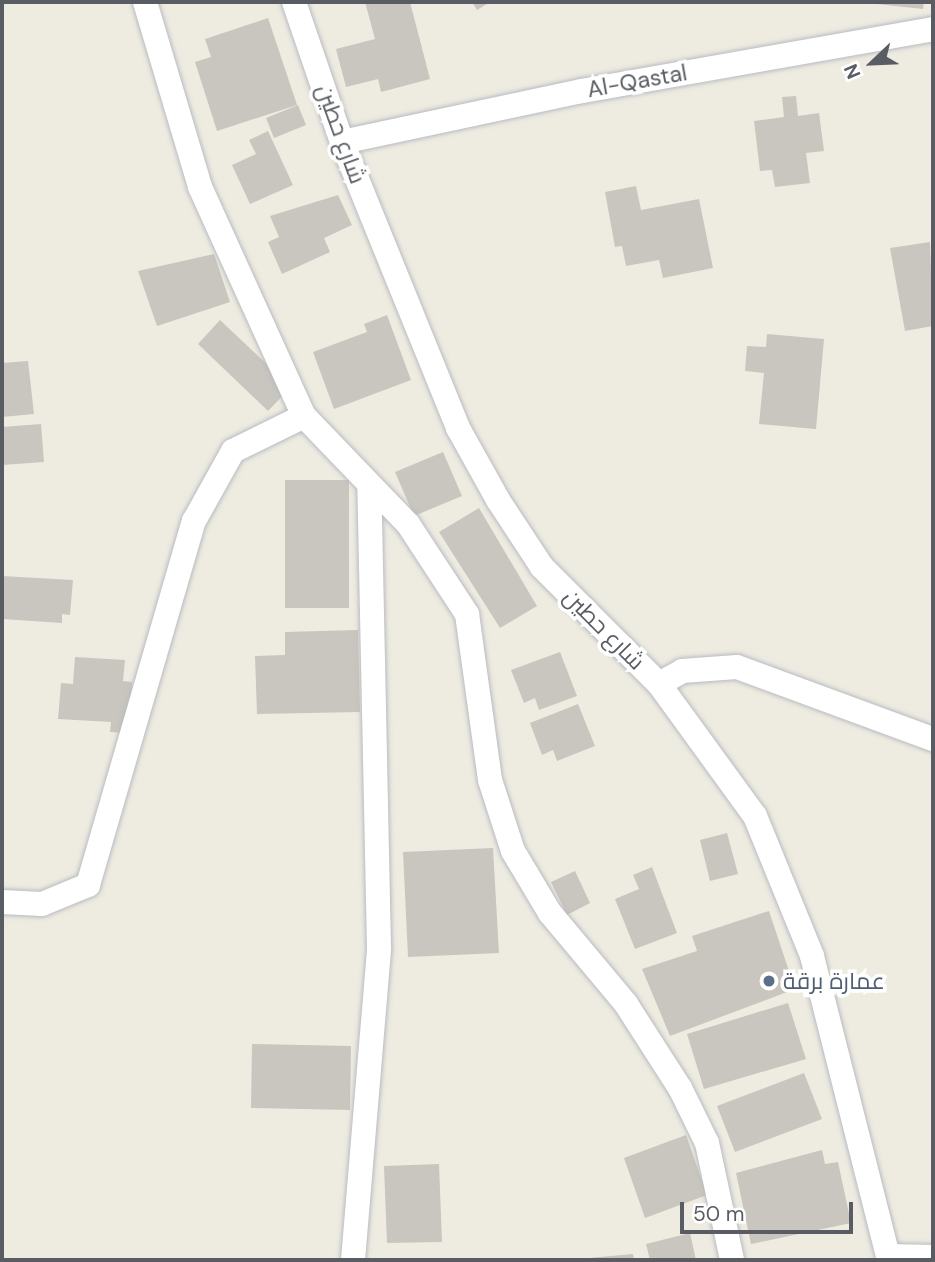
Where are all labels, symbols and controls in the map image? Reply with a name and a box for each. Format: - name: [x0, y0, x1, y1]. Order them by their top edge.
- north arrow: [837, 28, 907, 98]
- street label: Al-Qastal: [585, 59, 689, 103]
- text: N: [838, 60, 866, 83]
- street label: شارع حطين: [310, 81, 372, 187]
- street label: شارع حطين: [558, 583, 650, 675]
- place label: عمارة برقة: [783, 967, 885, 995]
- marker: عمارة برقة: [761, 973, 777, 989]
- scale bar: [683, 1188, 856, 1232]
- text: 50 m: [693, 1200, 744, 1228]

